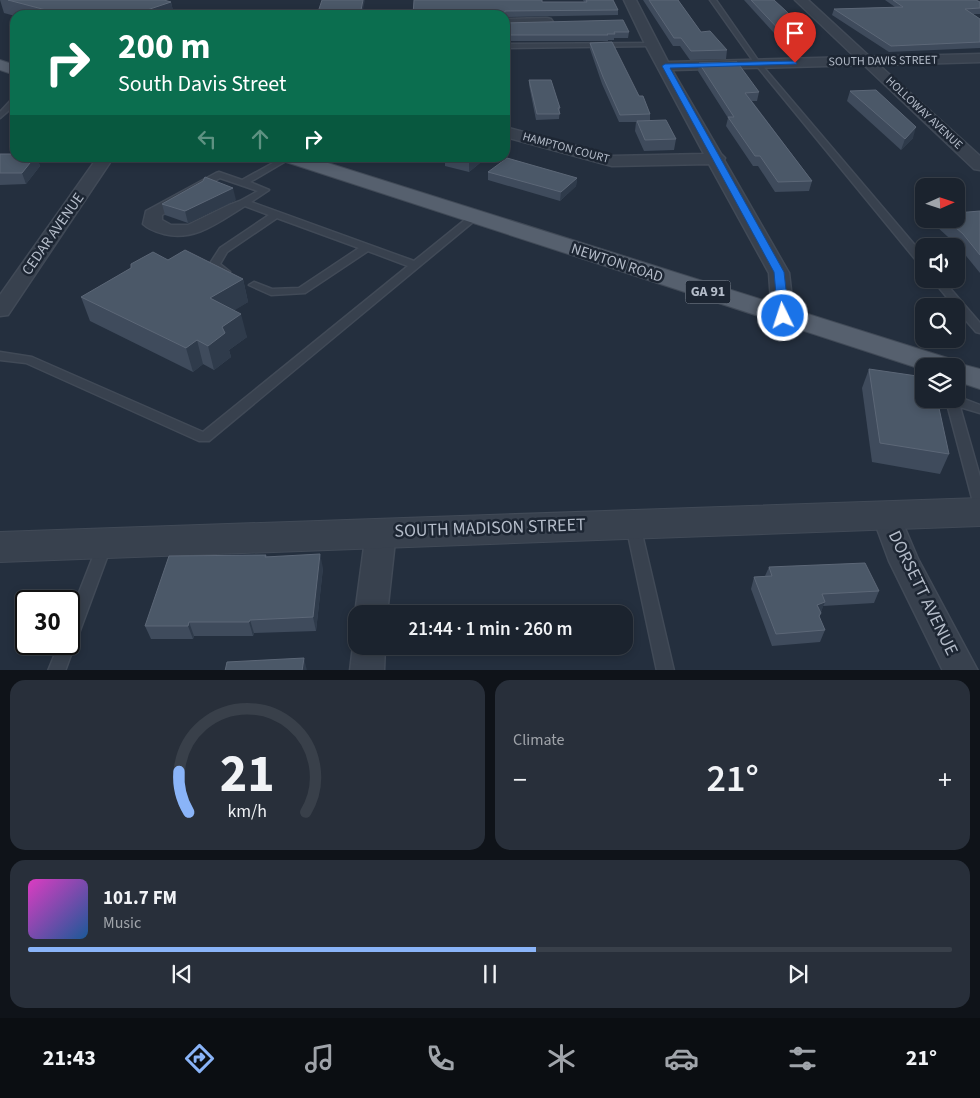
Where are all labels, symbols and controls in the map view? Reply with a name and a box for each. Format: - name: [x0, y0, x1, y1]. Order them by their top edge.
- pin: [774, 12, 816, 63]
- icon: arrive: [781, 19, 809, 47]
- text: 200 m: [118, 22, 210, 72]
- icon: right: [35, 30, 100, 95]
- street label: SOUTH DAVIS STREET: [828, 52, 938, 70]
- text: South Davis Street: [118, 68, 286, 100]
- street label: HOLLOWAY AVENUE: [882, 73, 966, 153]
- icon: left: [193, 125, 221, 153]
- icon: ahead: [246, 125, 274, 153]
- icon: right: [299, 125, 327, 153]
- street label: HAMPTON COURT: [521, 128, 612, 168]
- north arrow: [915, 178, 965, 228]
- map controls: [915, 178, 965, 408]
- street label: CEDAR AVENUE: [17, 189, 89, 279]
- street label: NEWTON ROAD: [568, 238, 666, 288]
- button: sound: [915, 238, 965, 288]
- road number: GA 91: [686, 280, 730, 304]
- position arrow: [756, 289, 808, 341]
- button: search: [915, 298, 965, 348]
- button: layers: [915, 358, 965, 408]
- street label: SOUTH MADISON STREET: [394, 512, 586, 544]
- street label: DORSETT AVENUE: [882, 526, 964, 660]
- speed limit sign: 30: [15, 590, 80, 655]
- text: 21:44 · 1 min · 260 m: [408, 616, 573, 643]
- text: Climate: [513, 729, 564, 751]
- text: 21: [220, 738, 275, 812]
- text: 21°: [706, 752, 759, 806]
- text: −: [513, 760, 527, 800]
- text: +: [938, 760, 952, 800]
- text: km/h: [228, 799, 267, 824]
- text: 101.7 FM: [103, 885, 177, 912]
- text: Music: [103, 912, 141, 934]
- icon: previous: [168, 960, 196, 988]
- icon: pause: [476, 960, 504, 988]
- icon: next: [784, 960, 812, 988]
- icon: directions: [182, 1041, 217, 1076]
- icon: music: [302, 1041, 337, 1076]
- icon: phone: [423, 1041, 458, 1076]
- icon: climate: [544, 1041, 579, 1076]
- icon: car: [664, 1041, 699, 1076]
- icon: filters: [785, 1041, 820, 1076]
- text: 21:43: [43, 1042, 96, 1074]
- text: 21°: [906, 1042, 937, 1074]

